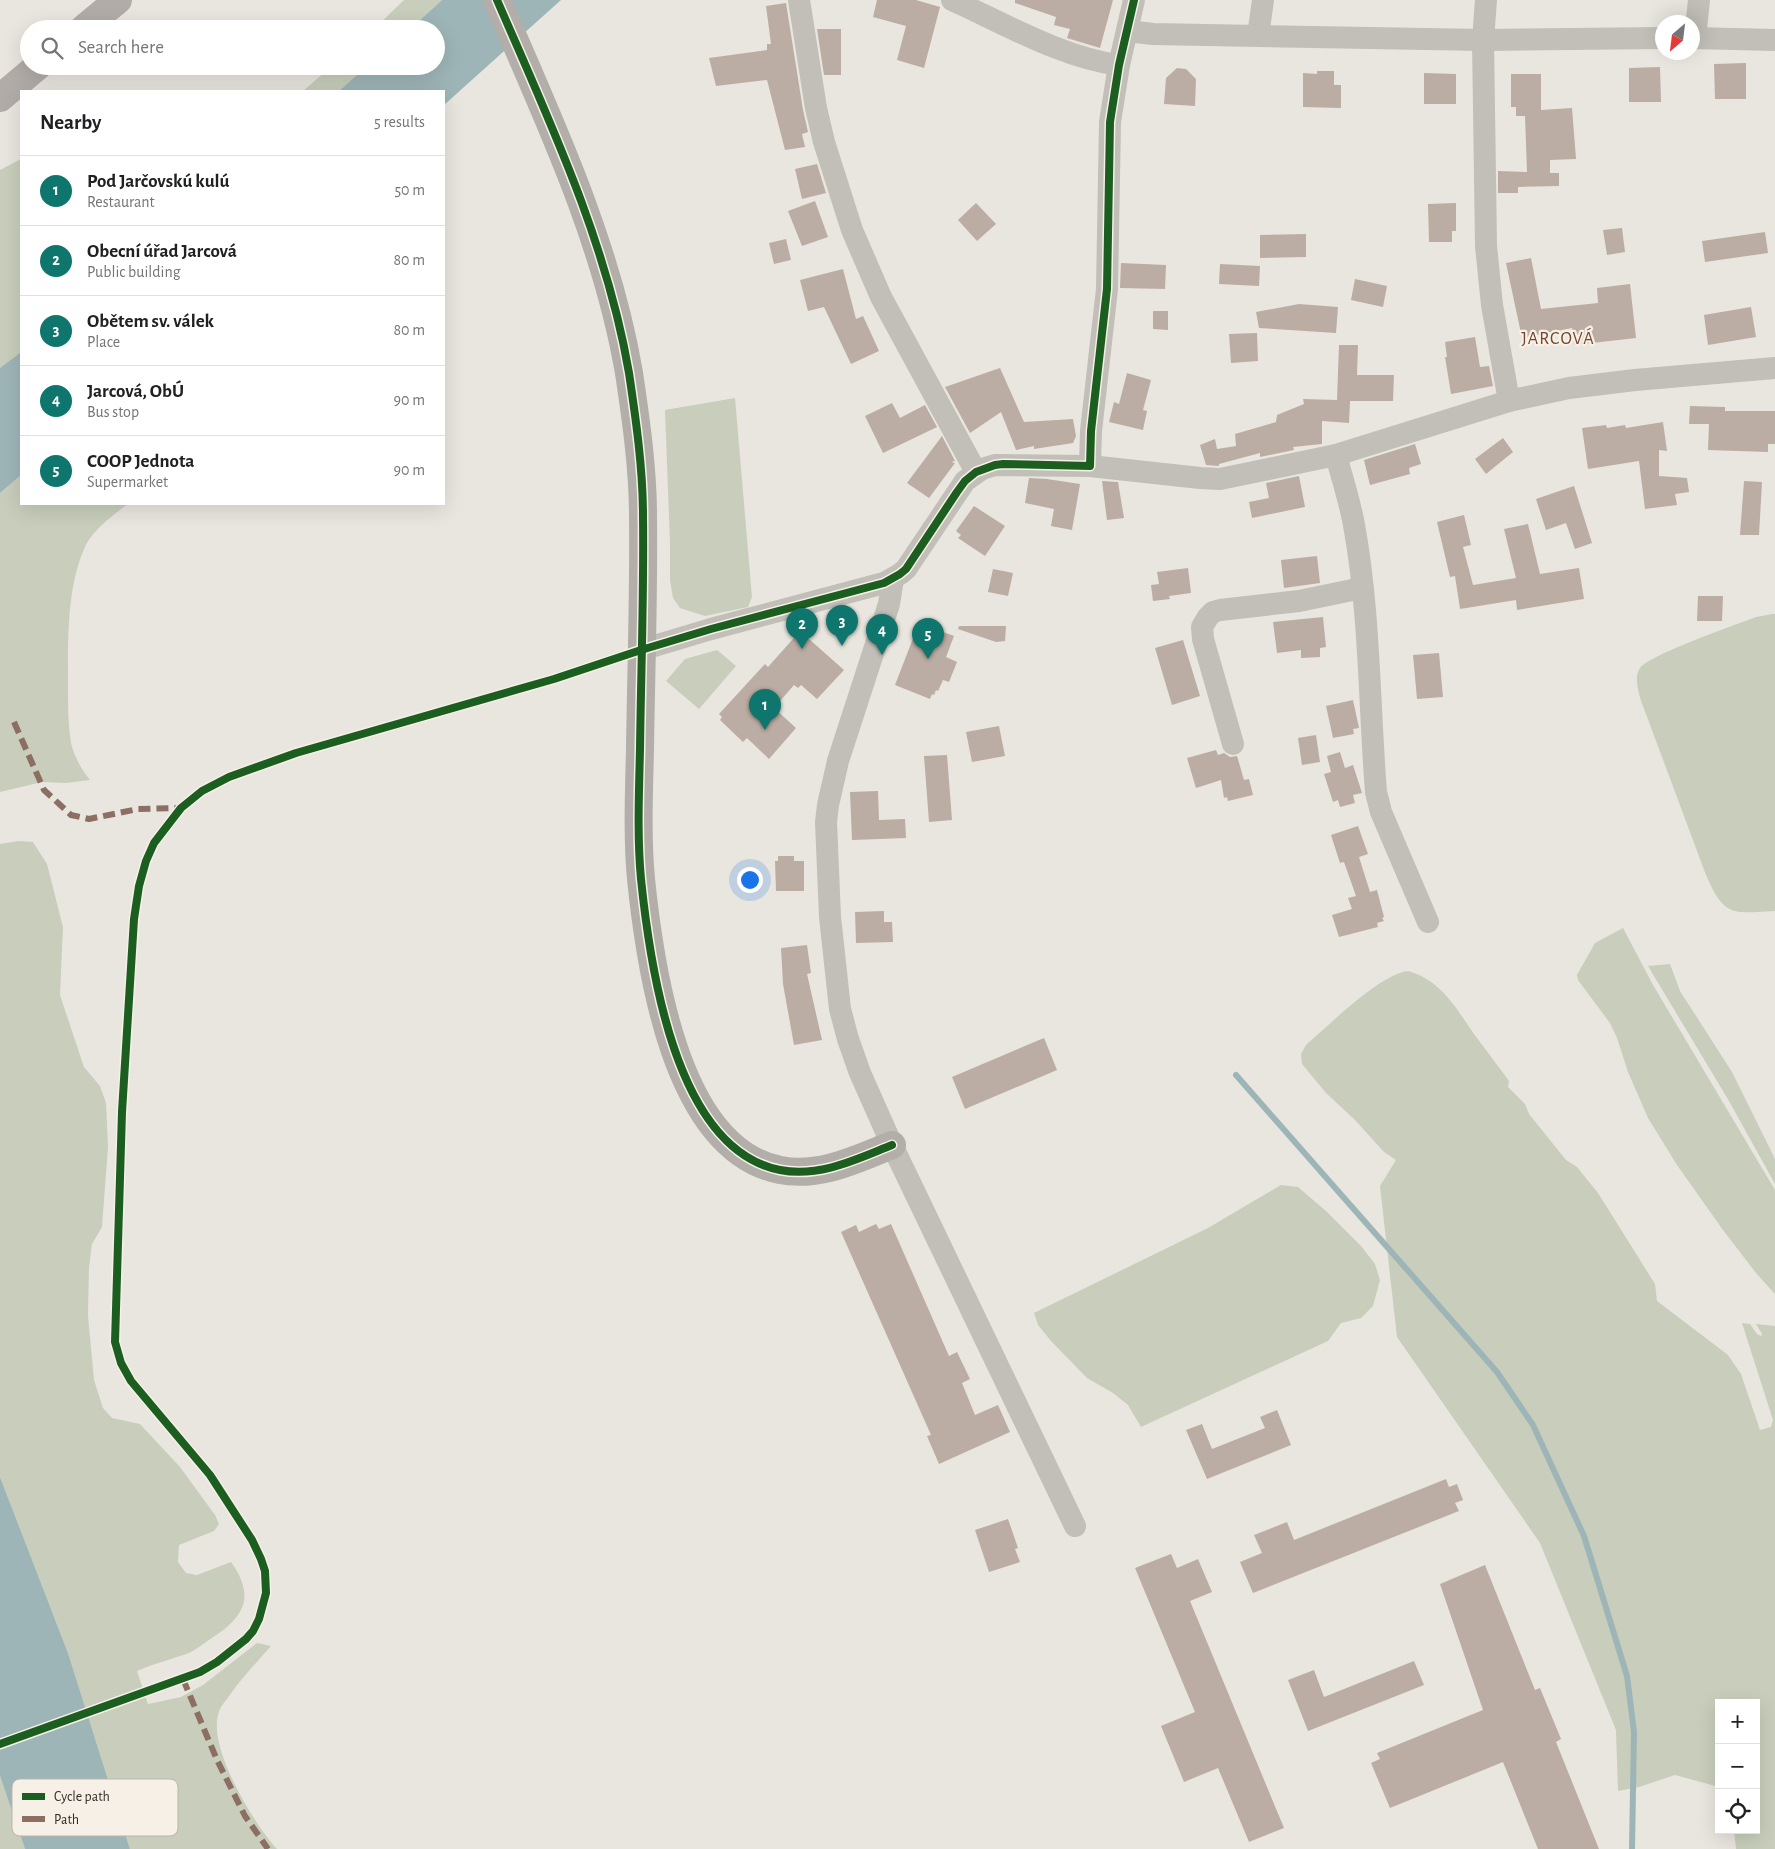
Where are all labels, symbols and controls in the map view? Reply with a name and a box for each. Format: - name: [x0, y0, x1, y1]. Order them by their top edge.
- north arrow: [1655, 15, 1700, 60]
- search box: [20, 20, 445, 75]
- icon: search: [38, 34, 66, 62]
- text: Search here: [78, 38, 164, 57]
- text: Nearby: [40, 112, 101, 133]
- text: 5 results: [374, 114, 425, 130]
- text: Pod Jarčovskú kulú: [87, 172, 230, 191]
- text: 1: [53, 182, 59, 198]
- text: 50 m: [394, 182, 425, 198]
- text: Restaurant: [87, 194, 155, 210]
- text: Obecní úřad Jarcová: [87, 242, 237, 261]
- text: 2: [52, 252, 60, 268]
- text: 80 m: [394, 252, 425, 268]
- text: Public building: [87, 264, 181, 280]
- text: Obětem sv. válek: [87, 312, 214, 331]
- text: 3: [53, 322, 59, 338]
- text: 80 m: [394, 322, 425, 338]
- district label: JARCOVÁ: [1521, 327, 1595, 348]
- text: Place: [87, 334, 120, 350]
- text: Jarcová, ObÚ: [87, 382, 184, 401]
- text: 4: [52, 392, 60, 408]
- text: 90 m: [394, 392, 425, 408]
- text: Bus stop: [87, 404, 139, 420]
- text: COOP Jednota: [87, 452, 194, 471]
- text: 5: [53, 462, 59, 478]
- text: 90 m: [394, 462, 425, 478]
- text: Supermarket: [87, 474, 168, 490]
- pin: 3: [826, 605, 858, 646]
- pin: 2: [786, 608, 818, 649]
- pin: 4: [866, 614, 898, 655]
- pin: 5: [912, 618, 944, 659]
- pin: 1: [749, 689, 781, 730]
- your location: [737, 867, 763, 893]
- map controls: [1715, 1699, 1760, 1834]
- button: +: [1715, 1699, 1760, 1744]
- button: −: [1715, 1744, 1760, 1789]
- legend: [12, 1779, 178, 1836]
- button: locate: [1715, 1789, 1760, 1834]
- text: Cycle path: [54, 1790, 110, 1804]
- text: Path: [54, 1813, 79, 1827]

